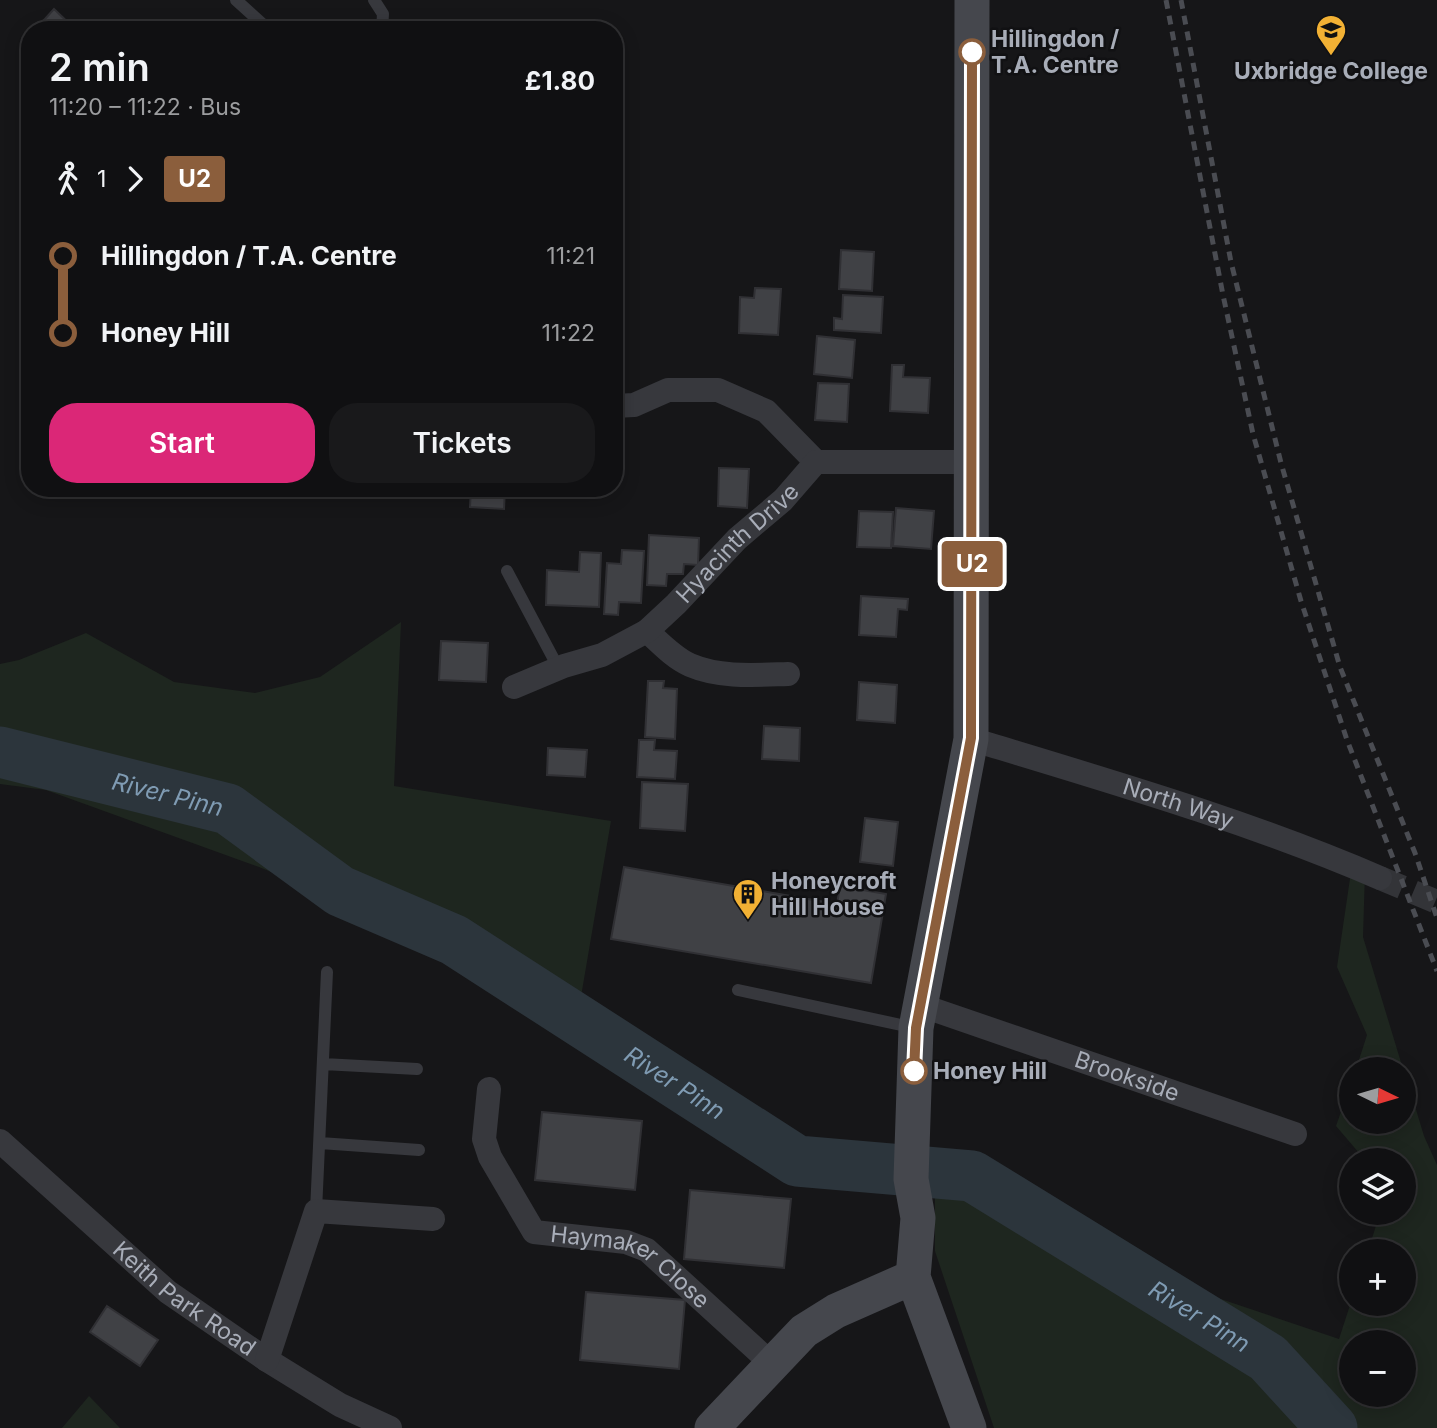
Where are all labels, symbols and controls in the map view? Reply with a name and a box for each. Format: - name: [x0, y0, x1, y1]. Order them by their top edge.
- school or university icon: Uxbridge College: [1314, 13, 1348, 57]
- place label: Hillingdon / T.A. Centre: [991, 25, 1119, 79]
- marker: Hillingdon / T.A. Centre: [959, 39, 985, 65]
- text: 2 min: [49, 44, 150, 90]
- place label: Uxbridge College: [1234, 57, 1428, 85]
- text: £1.80: [525, 65, 595, 96]
- text: 11:20 – 11:22 · Bus: [49, 93, 241, 121]
- icon: walk: [49, 160, 87, 198]
- icon: forward: [116, 160, 154, 198]
- text: U2: [178, 164, 211, 193]
- text: 1: [97, 165, 106, 193]
- text: Hillingdon / T.A. Centre: [101, 240, 397, 271]
- text: 11:21: [546, 242, 595, 270]
- text: Honey Hill: [101, 317, 230, 348]
- text: 11:22: [542, 319, 595, 347]
- button: Start: [49, 403, 315, 483]
- button: Tickets: [329, 403, 595, 483]
- street label: Hyacinth Drive: [670, 478, 805, 609]
- line badge: U2: [940, 541, 1004, 587]
- text: U2: [956, 549, 988, 578]
- water label: River Pinn: [109, 766, 226, 822]
- street label: North Way: [1119, 772, 1237, 835]
- place label: Honeycroft Hill House: [771, 867, 897, 921]
- building icon: Honeycroft Hill House: [731, 877, 765, 921]
- water label: River Pinn: [620, 1040, 731, 1125]
- street label: Brookside: [1071, 1045, 1183, 1107]
- place label: Honey Hill: [933, 1057, 1047, 1085]
- north arrow: [1339, 1057, 1416, 1134]
- map controls: [1339, 1057, 1416, 1407]
- marker: Honey Hill: [901, 1058, 927, 1084]
- button: layers: [1339, 1148, 1416, 1225]
- street label: Haymaker Close: [549, 1220, 715, 1314]
- street label: Keith Park Road: [107, 1235, 261, 1362]
- button: +: [1339, 1239, 1416, 1316]
- water label: River Pinn: [1144, 1274, 1256, 1358]
- button: −: [1339, 1330, 1416, 1407]

